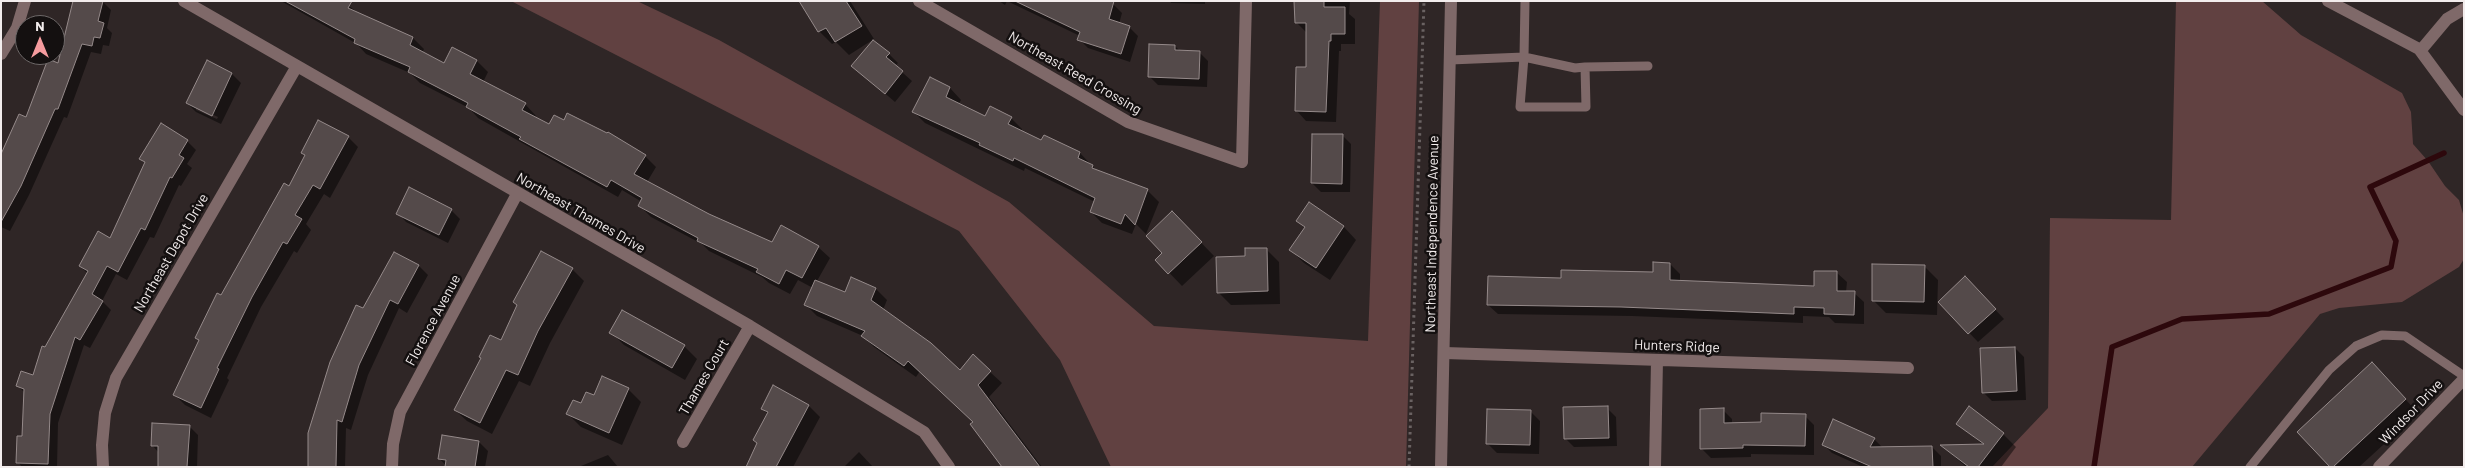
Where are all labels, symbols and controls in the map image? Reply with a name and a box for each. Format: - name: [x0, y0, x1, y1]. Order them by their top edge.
- north arrow: [15, 15, 65, 65]
- text: N: [35, 17, 45, 34]
- street label: Northeast Reed Crossing: [1005, 28, 1145, 118]
- street label: Northeast Independence Avenue: [1422, 135, 1442, 333]
- street label: Northeast Thames Drive: [513, 169, 649, 257]
- street label: Northeast Depot Drive: [130, 191, 212, 315]
- street label: Florence Avenue: [402, 272, 464, 368]
- street label: Thames Court: [675, 336, 733, 418]
- street label: Hunters Ridge: [1634, 336, 1720, 356]
- street label: Windsor Drive: [2376, 376, 2446, 448]

